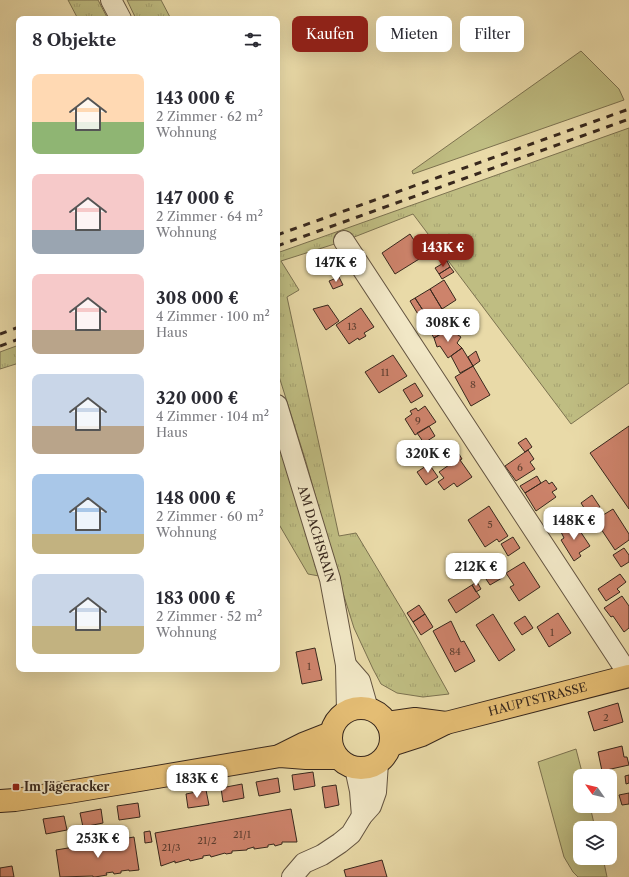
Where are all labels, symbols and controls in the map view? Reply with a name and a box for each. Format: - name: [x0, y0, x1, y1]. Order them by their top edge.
- chip: Kaufen: [292, 16, 368, 52]
- chip: Mieten: [376, 16, 452, 52]
- chip: Filter: [460, 16, 524, 52]
- icon: filters: [242, 29, 264, 51]
- text: 8 Objekte: [32, 30, 116, 50]
- text: 143 000 €: [156, 88, 235, 108]
- icon: home: [64, 90, 112, 138]
- text: 2 Zimmer · 62 m²: [156, 108, 263, 124]
- text: Wohnung: [156, 124, 216, 140]
- text: 147 000 €: [156, 188, 234, 208]
- icon: home: [64, 190, 112, 238]
- text: 2 Zimmer · 64 m²: [156, 208, 263, 224]
- text: Wohnung: [156, 224, 216, 240]
- pin: 143K €: [410, 234, 476, 268]
- text: 143K €: [422, 239, 464, 255]
- pin: 147K €: [303, 249, 369, 283]
- text: 147K €: [315, 254, 357, 270]
- text: 308 000 €: [156, 288, 239, 308]
- icon: home: [64, 290, 112, 338]
- text: 4 Zimmer · 100 m²: [156, 308, 270, 324]
- pin: 308K €: [415, 309, 481, 343]
- text: 308K €: [425, 314, 471, 330]
- house number: 13: [347, 320, 357, 333]
- text: Haus: [156, 324, 188, 340]
- house number: 11: [381, 366, 390, 379]
- house number: 8: [470, 378, 476, 391]
- text: 320 000 €: [156, 388, 238, 408]
- icon: home: [64, 390, 112, 438]
- text: 4 Zimmer · 104 m²: [156, 408, 269, 424]
- house number: 9: [415, 414, 421, 427]
- text: Haus: [156, 424, 188, 440]
- pin: 320K €: [395, 440, 461, 474]
- text: 320K €: [406, 445, 450, 461]
- house number: 6: [517, 461, 523, 474]
- street label: AM DACHSRAIN: [295, 483, 339, 585]
- text: 148 000 €: [156, 488, 236, 508]
- icon: home: [64, 490, 112, 538]
- pin: 148K €: [541, 507, 607, 541]
- text: 2 Zimmer · 60 m²: [156, 508, 264, 524]
- text: 148K €: [552, 512, 596, 528]
- house number: 5: [487, 518, 493, 531]
- text: Wohnung: [156, 524, 216, 540]
- pin: 212K €: [443, 553, 509, 587]
- text: 212K €: [455, 558, 497, 574]
- text: 183 000 €: [156, 588, 236, 608]
- icon: home: [64, 590, 112, 638]
- text: 2 Zimmer · 52 m²: [156, 608, 262, 624]
- text: Wohnung: [156, 624, 216, 640]
- house number: 1: [550, 626, 555, 639]
- house number: 84: [449, 645, 461, 658]
- house number: 1: [307, 660, 312, 673]
- street label: HAUPTSTRASSE: [486, 679, 589, 719]
- house number: 2: [603, 711, 609, 724]
- pin: 183K €: [164, 765, 230, 799]
- north arrow: [573, 769, 617, 813]
- map controls: [573, 769, 617, 865]
- text: 183K €: [176, 770, 218, 786]
- place label: Im Jägeracker: [24, 779, 110, 794]
- marker: Im Jägeracker: [11, 782, 21, 792]
- button: layers: [573, 821, 617, 865]
- pin: 253K €: [65, 825, 131, 859]
- house number: 21/1: [233, 828, 252, 841]
- text: 253K €: [76, 830, 120, 846]
- house number: 21/2: [197, 834, 217, 847]
- house number: 21/3: [161, 841, 181, 854]

